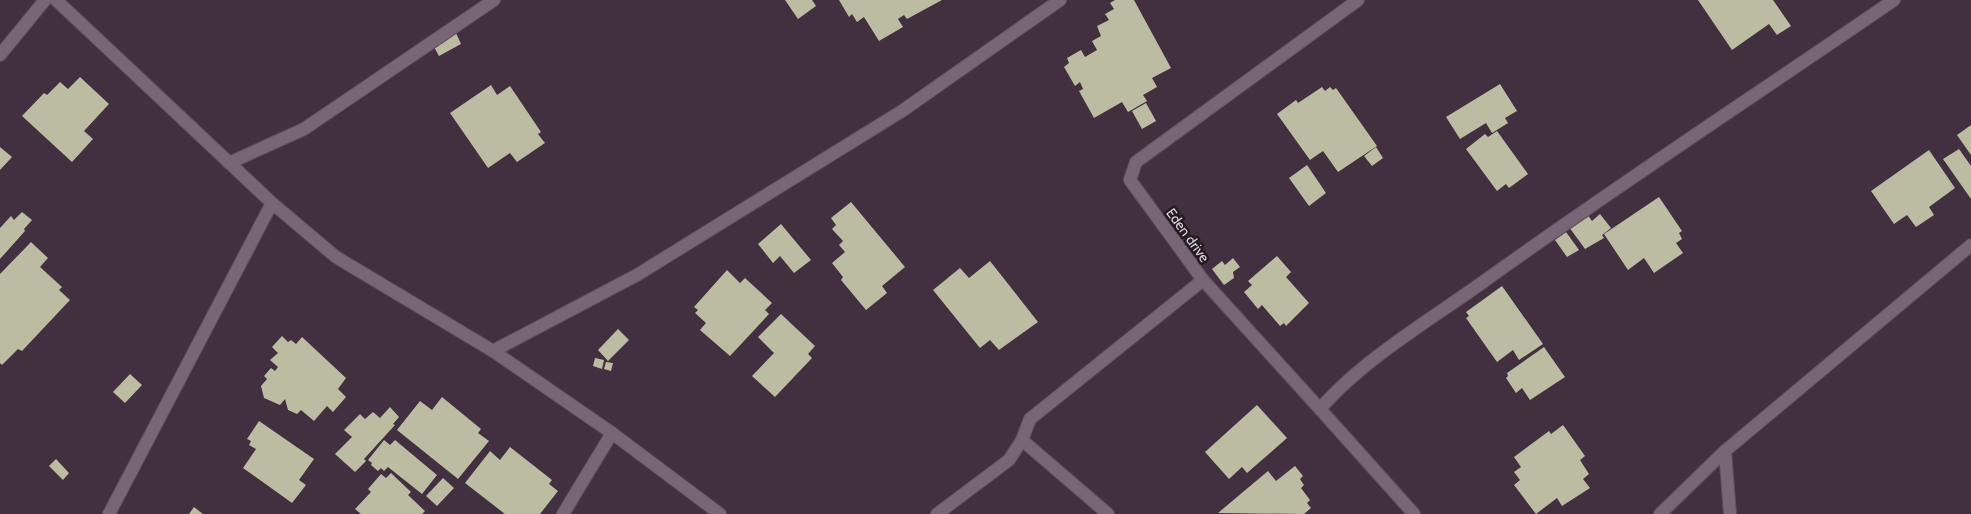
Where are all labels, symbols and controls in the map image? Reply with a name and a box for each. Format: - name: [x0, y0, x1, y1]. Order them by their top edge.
- street label: Eden drive: [1162, 204, 1214, 266]

